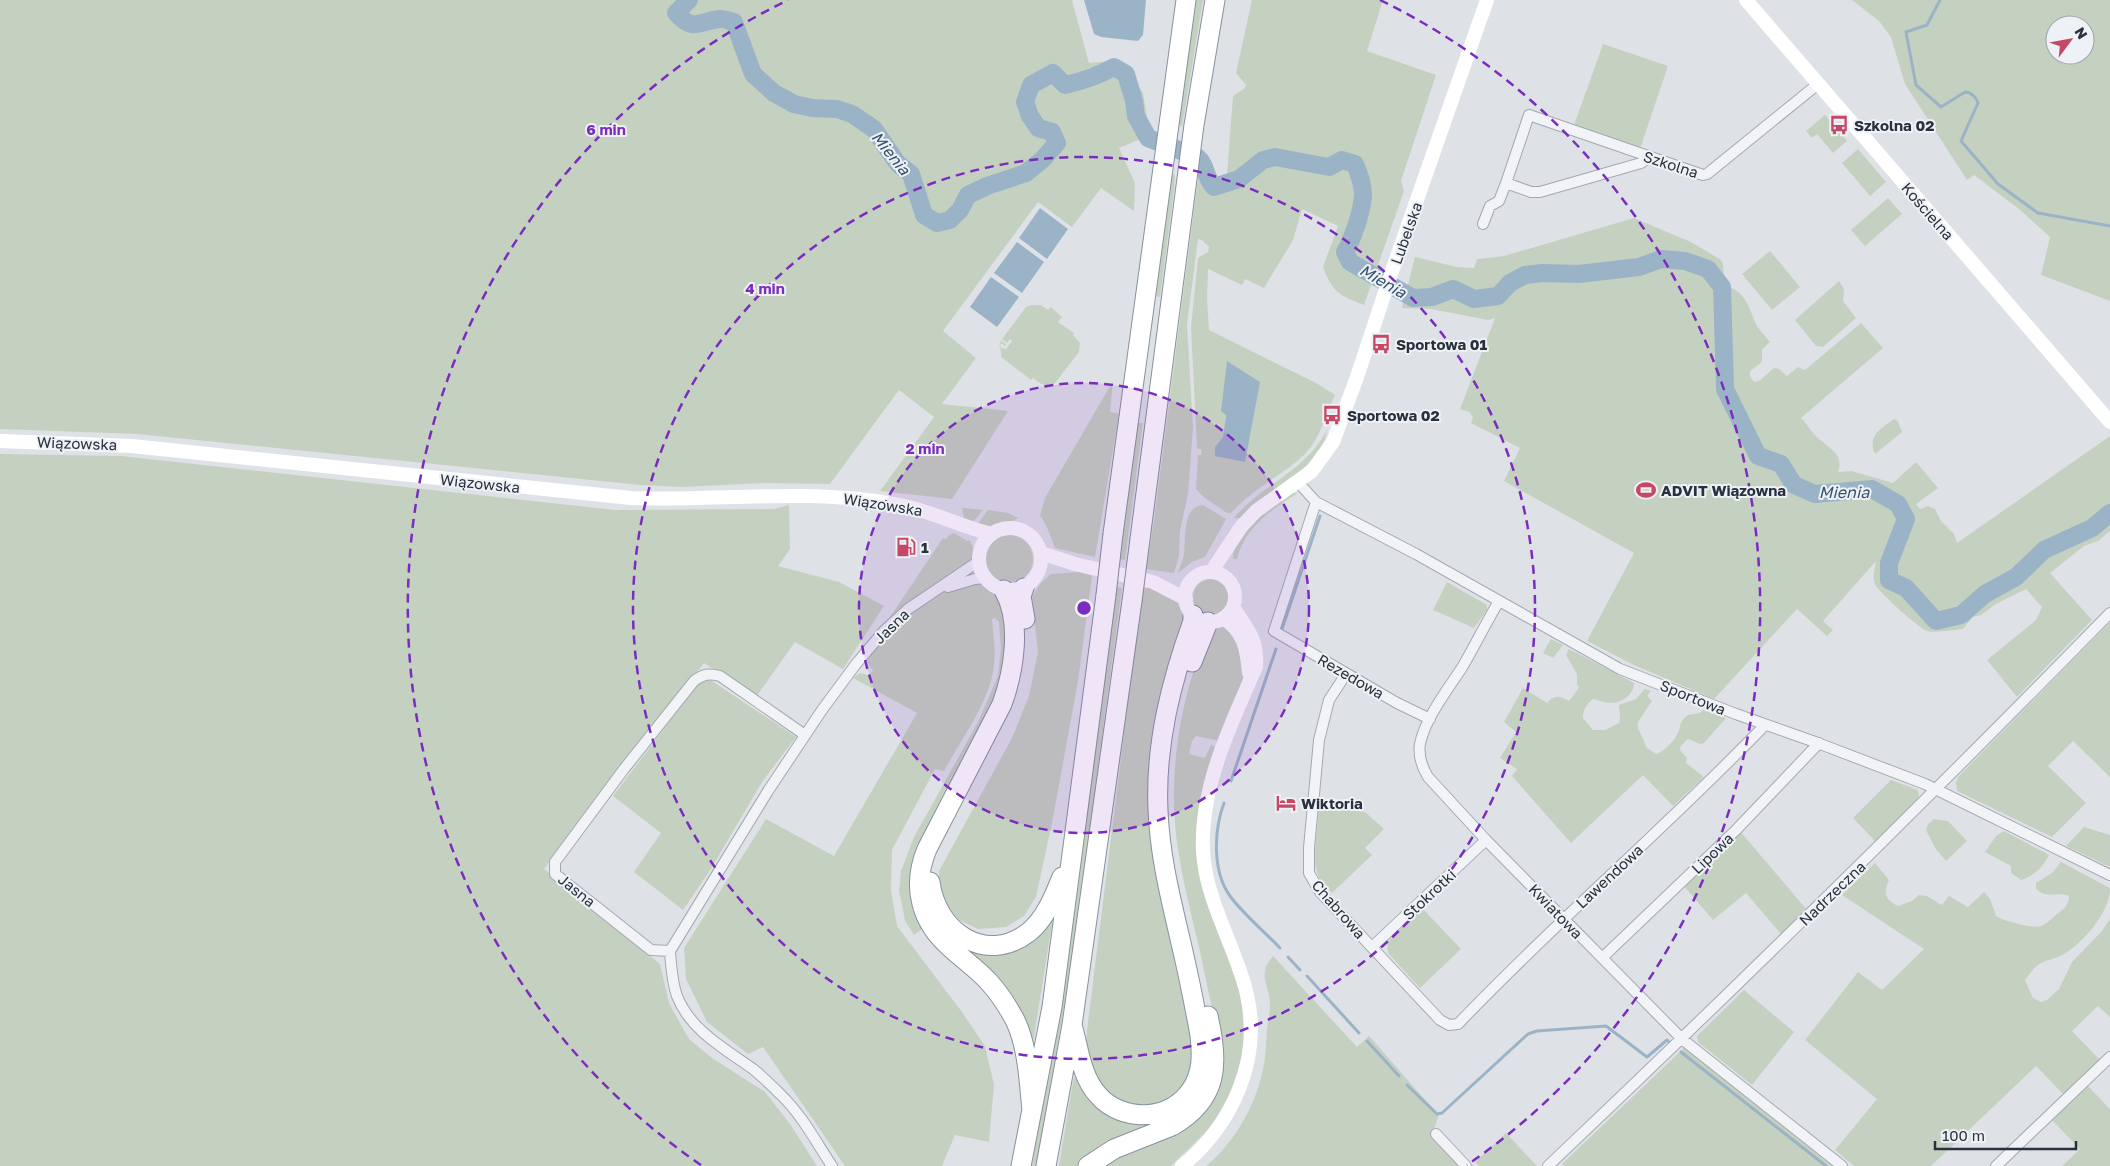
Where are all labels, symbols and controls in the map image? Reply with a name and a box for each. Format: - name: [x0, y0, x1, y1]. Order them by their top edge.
- north arrow: [2045, 15, 2095, 65]
- text: N: [2071, 24, 2091, 42]
- bus stop icon: Szkolna 02: [1828, 114, 1850, 136]
- place label: Szkolna 02: [1854, 116, 1934, 134]
- text: 6 min: [586, 120, 626, 138]
- water label: Mienia: [867, 127, 915, 180]
- street label: Szkolna: [1641, 147, 1701, 181]
- street label: Kościelna: [1898, 179, 1958, 243]
- street label: Lubelska: [1386, 199, 1426, 267]
- water label: Mienia: [1356, 260, 1411, 303]
- text: 4 min: [745, 279, 785, 297]
- bus stop icon: Sportowa 01: [1370, 333, 1392, 355]
- place label: Sportowa 01: [1396, 335, 1488, 353]
- bus stop icon: Sportowa 02: [1321, 404, 1343, 426]
- place label: Sportowa 02: [1347, 406, 1440, 424]
- street label: Wiązowska: [37, 433, 117, 453]
- text: 2 min: [905, 439, 945, 457]
- street label: Wiązowska: [439, 470, 521, 496]
- sports icon: ADVIT Wiązowna: [1635, 479, 1657, 501]
- place label: ADVIT Wiązowna: [1661, 481, 1786, 499]
- water label: Mienia: [1819, 482, 1870, 502]
- street label: Wiązowska: [842, 489, 924, 519]
- fuel station icon: 1: [895, 536, 917, 558]
- place label: 1: [921, 538, 929, 556]
- centre of rings: [1075, 599, 1093, 617]
- street label: Jasna: [869, 605, 913, 647]
- street label: Rezedowa: [1315, 650, 1387, 702]
- street label: Sportowa: [1658, 676, 1728, 718]
- hotel icon: Wiktoria: [1275, 792, 1297, 814]
- place label: Wiktoria: [1301, 794, 1363, 812]
- street label: Lipowa: [1687, 829, 1737, 877]
- street label: Lawendowa: [1572, 840, 1646, 912]
- street label: Nadrzeczna: [1795, 857, 1869, 929]
- street label: Stokrotki: [1399, 865, 1459, 923]
- street label: Jasna: [555, 870, 599, 910]
- street label: Chabrowa: [1309, 876, 1369, 942]
- street label: Kwiatowa: [1525, 880, 1587, 942]
- scale bar: [1935, 1118, 2076, 1150]
- text: 100 m: [1942, 1126, 1985, 1144]

